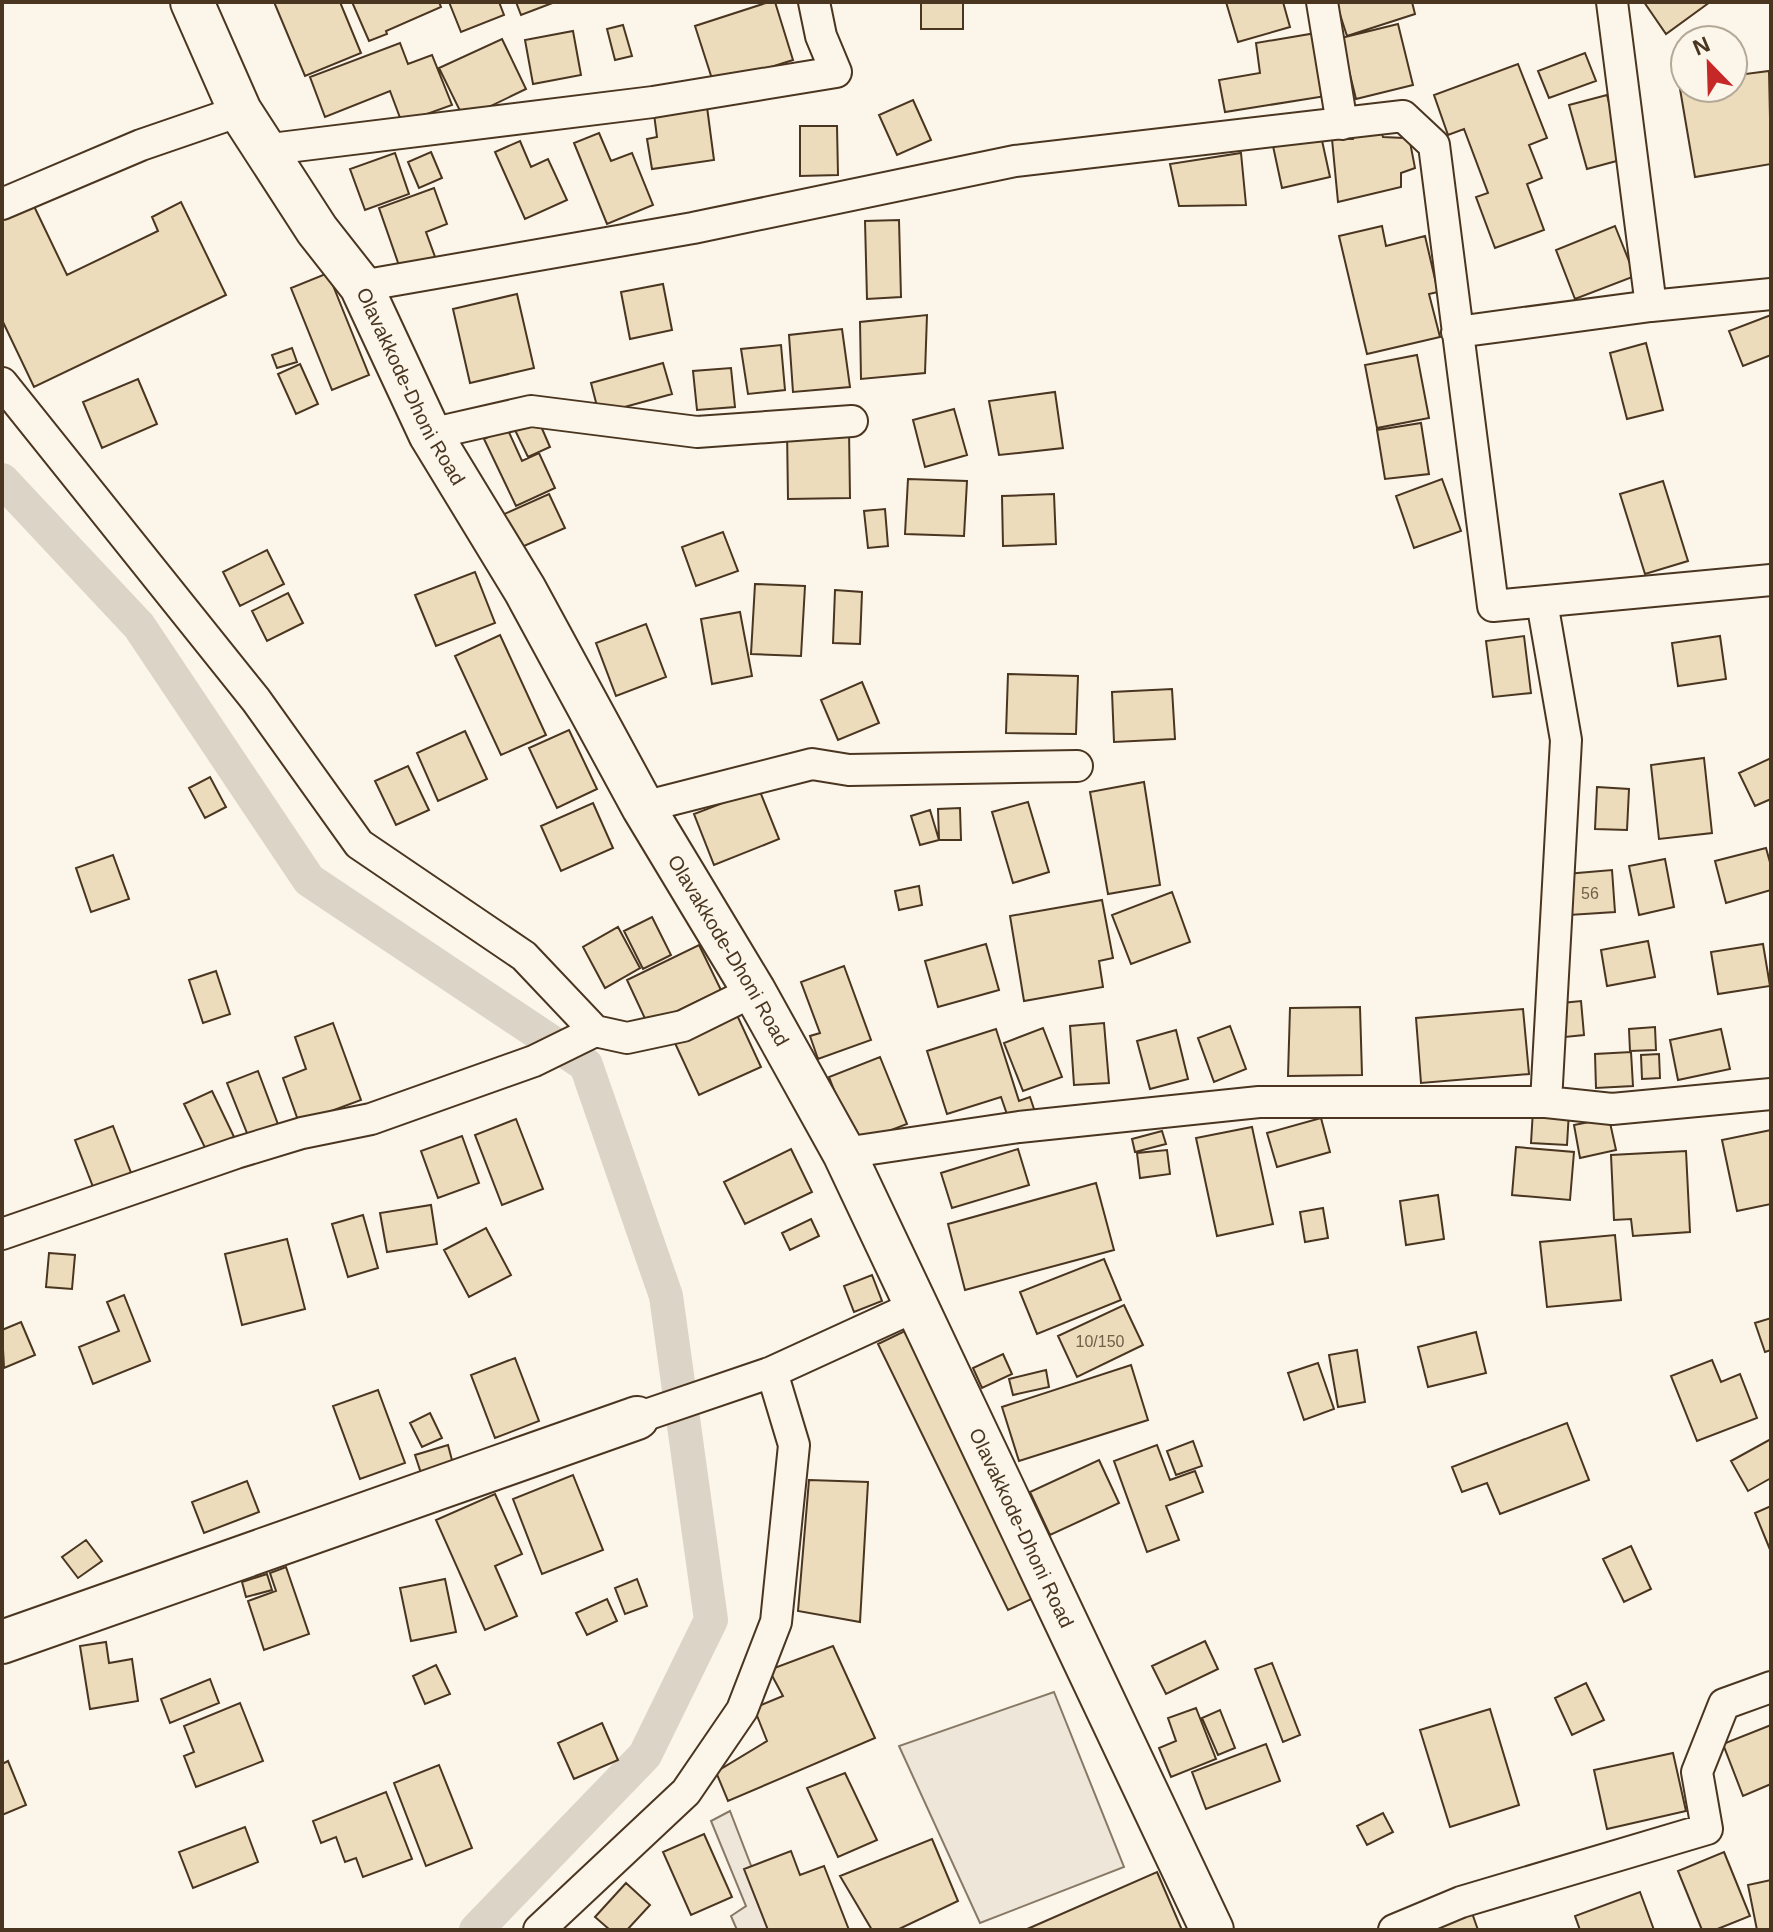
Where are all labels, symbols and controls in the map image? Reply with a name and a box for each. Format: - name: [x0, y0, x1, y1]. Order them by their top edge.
- north arrow: [1669, 24, 1749, 104]
- text: N: [1689, 31, 1714, 61]
- street label: Olavakkode-Dhoni Road: [352, 284, 469, 489]
- street label: Olavakkode-Dhoni Road: [664, 851, 793, 1050]
- house number: 56: [1581, 885, 1599, 902]
- house number: 10/150: [1076, 1333, 1125, 1350]
- street label: Olavakkode-Dhoni Road: [965, 1425, 1078, 1631]

